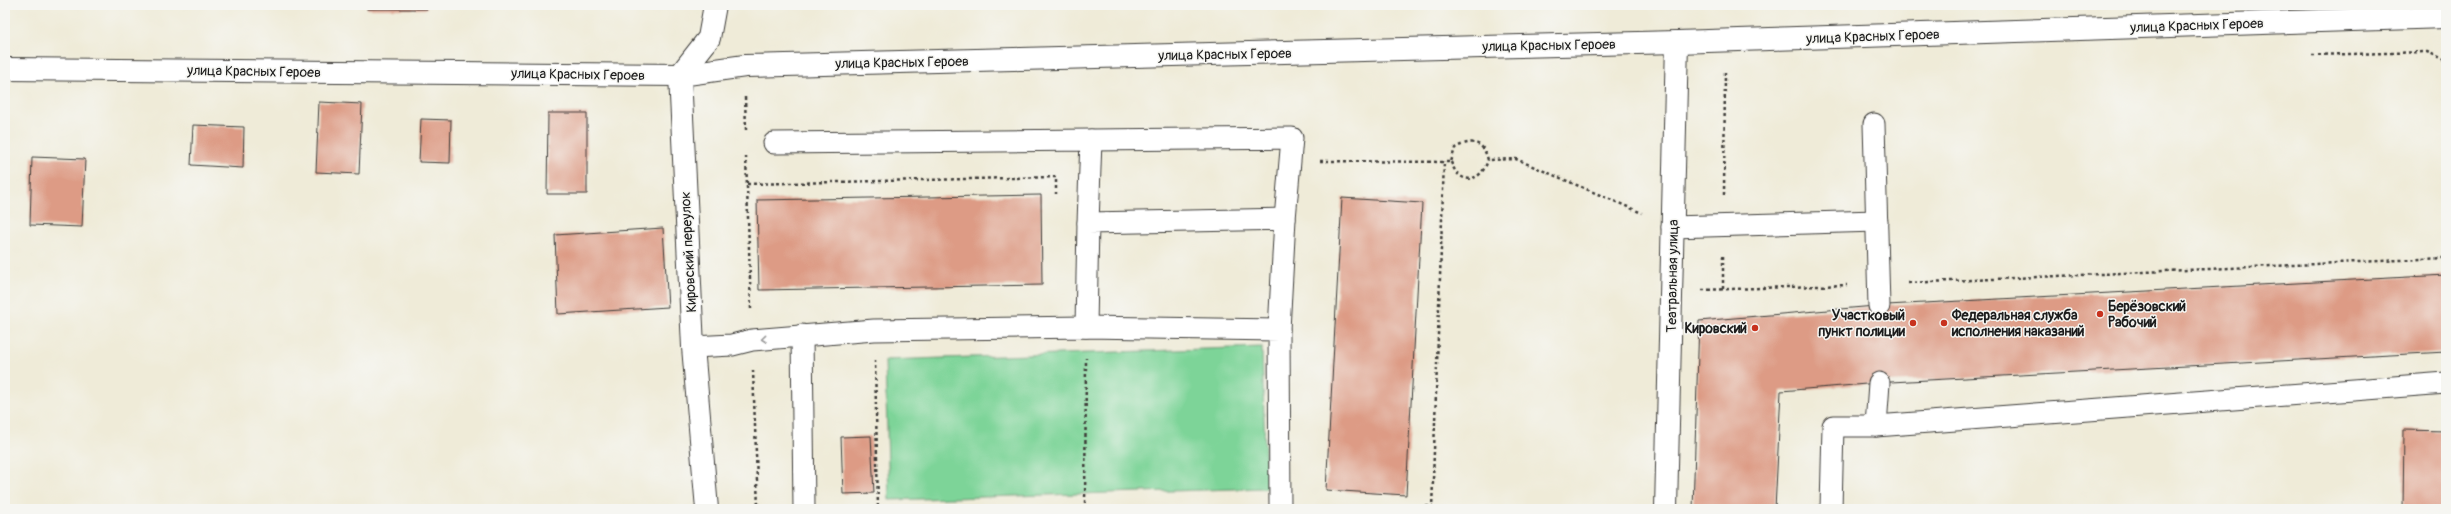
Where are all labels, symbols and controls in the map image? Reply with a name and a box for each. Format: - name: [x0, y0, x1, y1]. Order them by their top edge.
- street label: улица Красных Героев: [2129, 15, 2264, 36]
- street label: улица Красных Героев: [1805, 26, 1940, 47]
- street label: улица Красных Героев: [1481, 36, 1616, 55]
- street label: улица Красных Героев: [1157, 45, 1292, 64]
- street label: улица Красных Героев: [834, 53, 969, 72]
- street label: улица Красных Героев: [186, 62, 321, 81]
- street label: улица Красных Героев: [510, 65, 645, 84]
- street label: Кировский переулок: [677, 191, 700, 313]
- street label: Театральная улица: [1663, 219, 1682, 333]
- place label: Берёзовский Рабочий: [2108, 298, 2186, 331]
- place label: Участковый пункт полиции: [1818, 307, 1906, 340]
- place label: Федеральная служба исполнения наказаний: [1951, 307, 2085, 340]
- marker: Берёзовский Рабочий: [2095, 309, 2105, 319]
- marker: Участковый пункт полиции: [1908, 318, 1918, 328]
- marker: Федеральная служба исполнения наказаний: [1939, 318, 1949, 328]
- place label: Кировский: [1684, 320, 1747, 337]
- marker: Кировский: [1750, 323, 1760, 333]
- one-way arrow: [760, 334, 767, 343]

